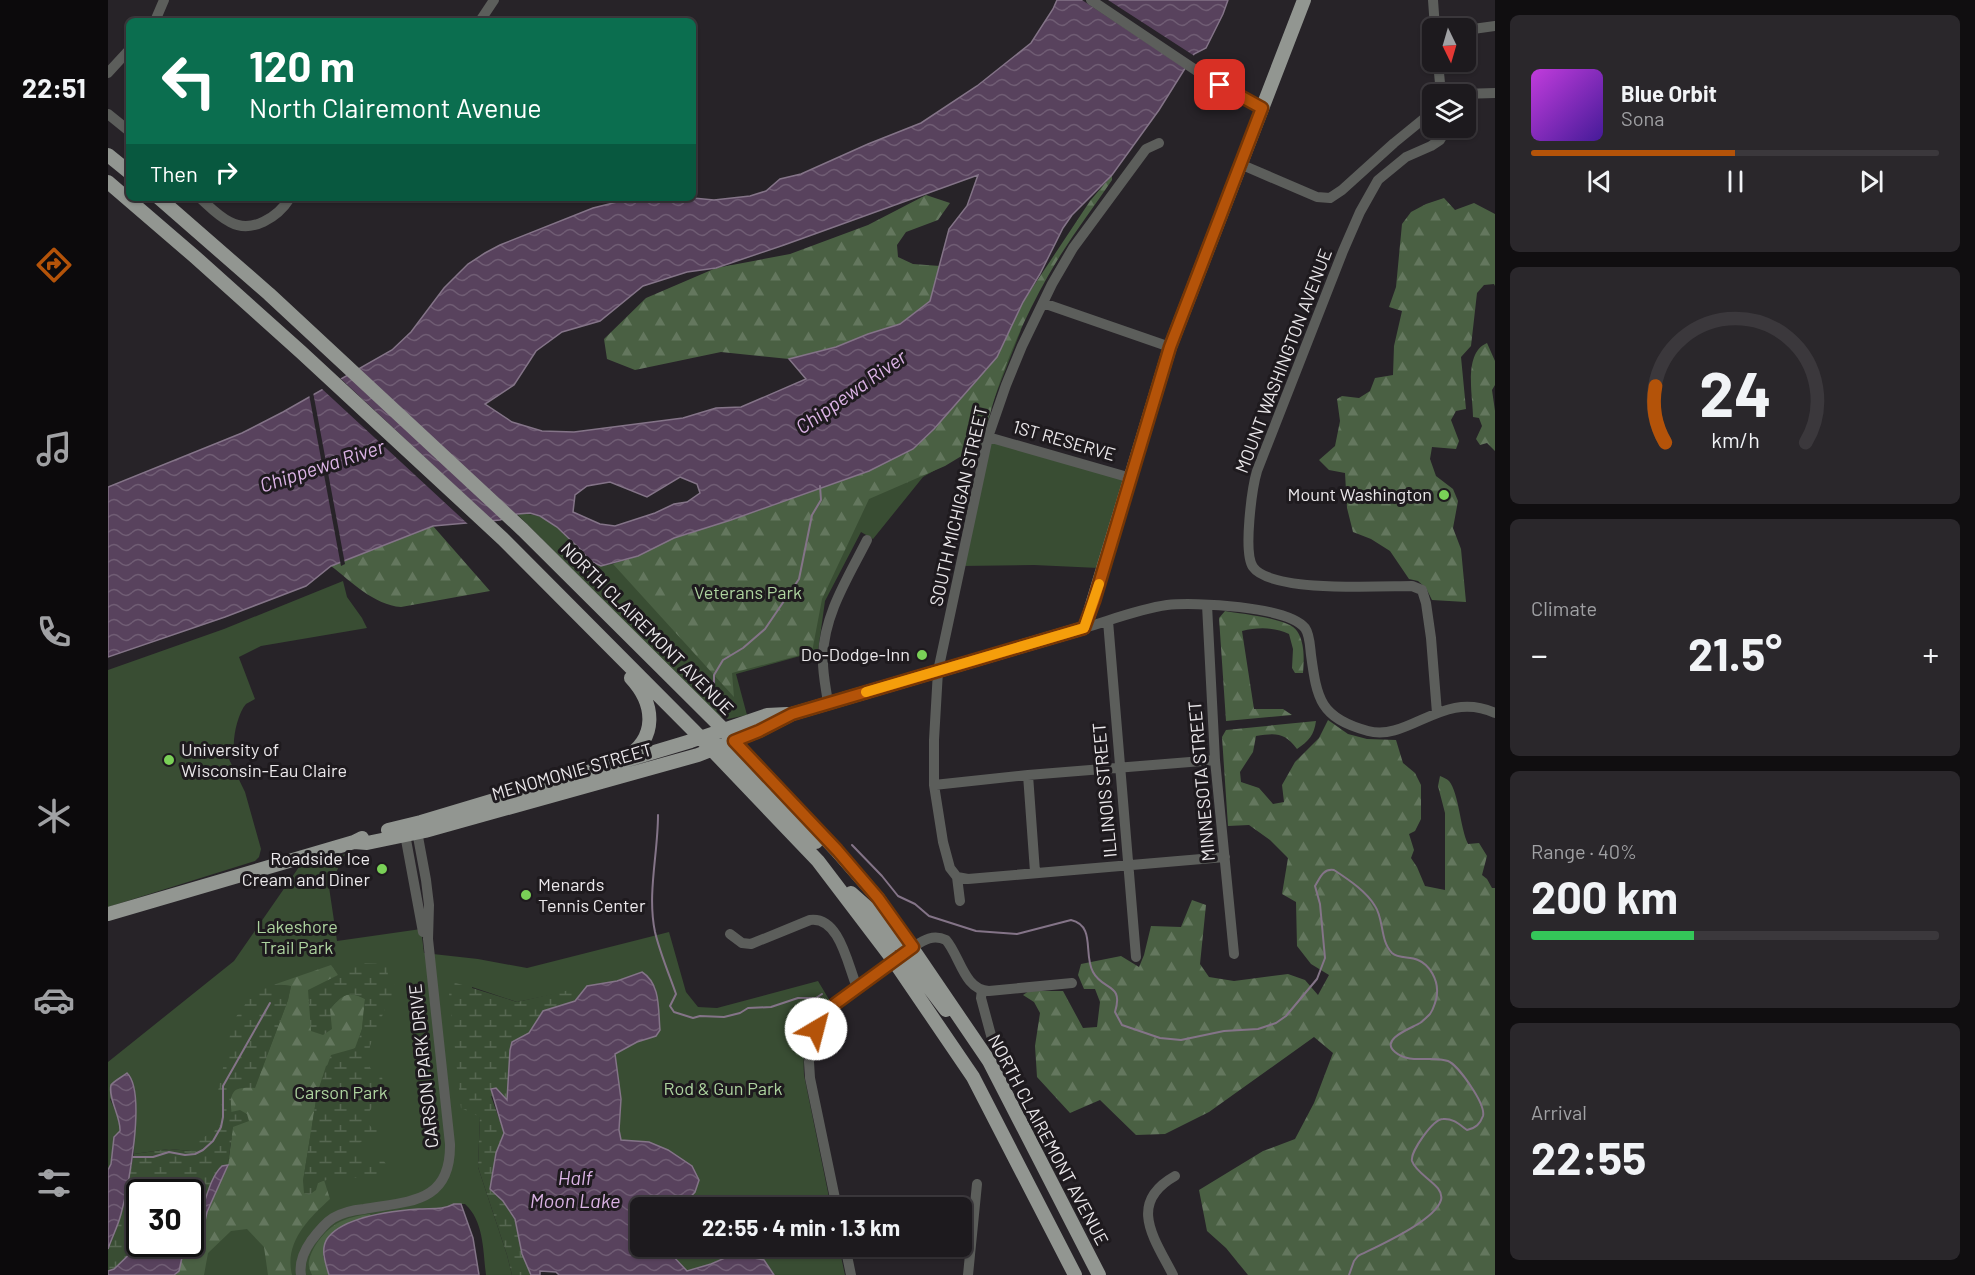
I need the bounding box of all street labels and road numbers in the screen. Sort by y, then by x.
street label: MOUNT WASHINGTON AVENUE [1230,245,1336,476]
street label: SOUTH MICHIGAN STREET [924,403,992,608]
street label: 1ST RESERVE [1010,415,1118,465]
street label: NORTH CLAIREMONT AVENUE [557,537,739,719]
street label: MINNESOTA STREET [1183,700,1219,862]
street label: ILLINOIS STREET [1087,722,1121,858]
street label: MENOMONIE STREET [489,738,655,804]
street label: CARSON PARK DRIVE [403,983,443,1149]
street label: NORTH CLAIREMONT AVENUE [984,1030,1114,1249]

